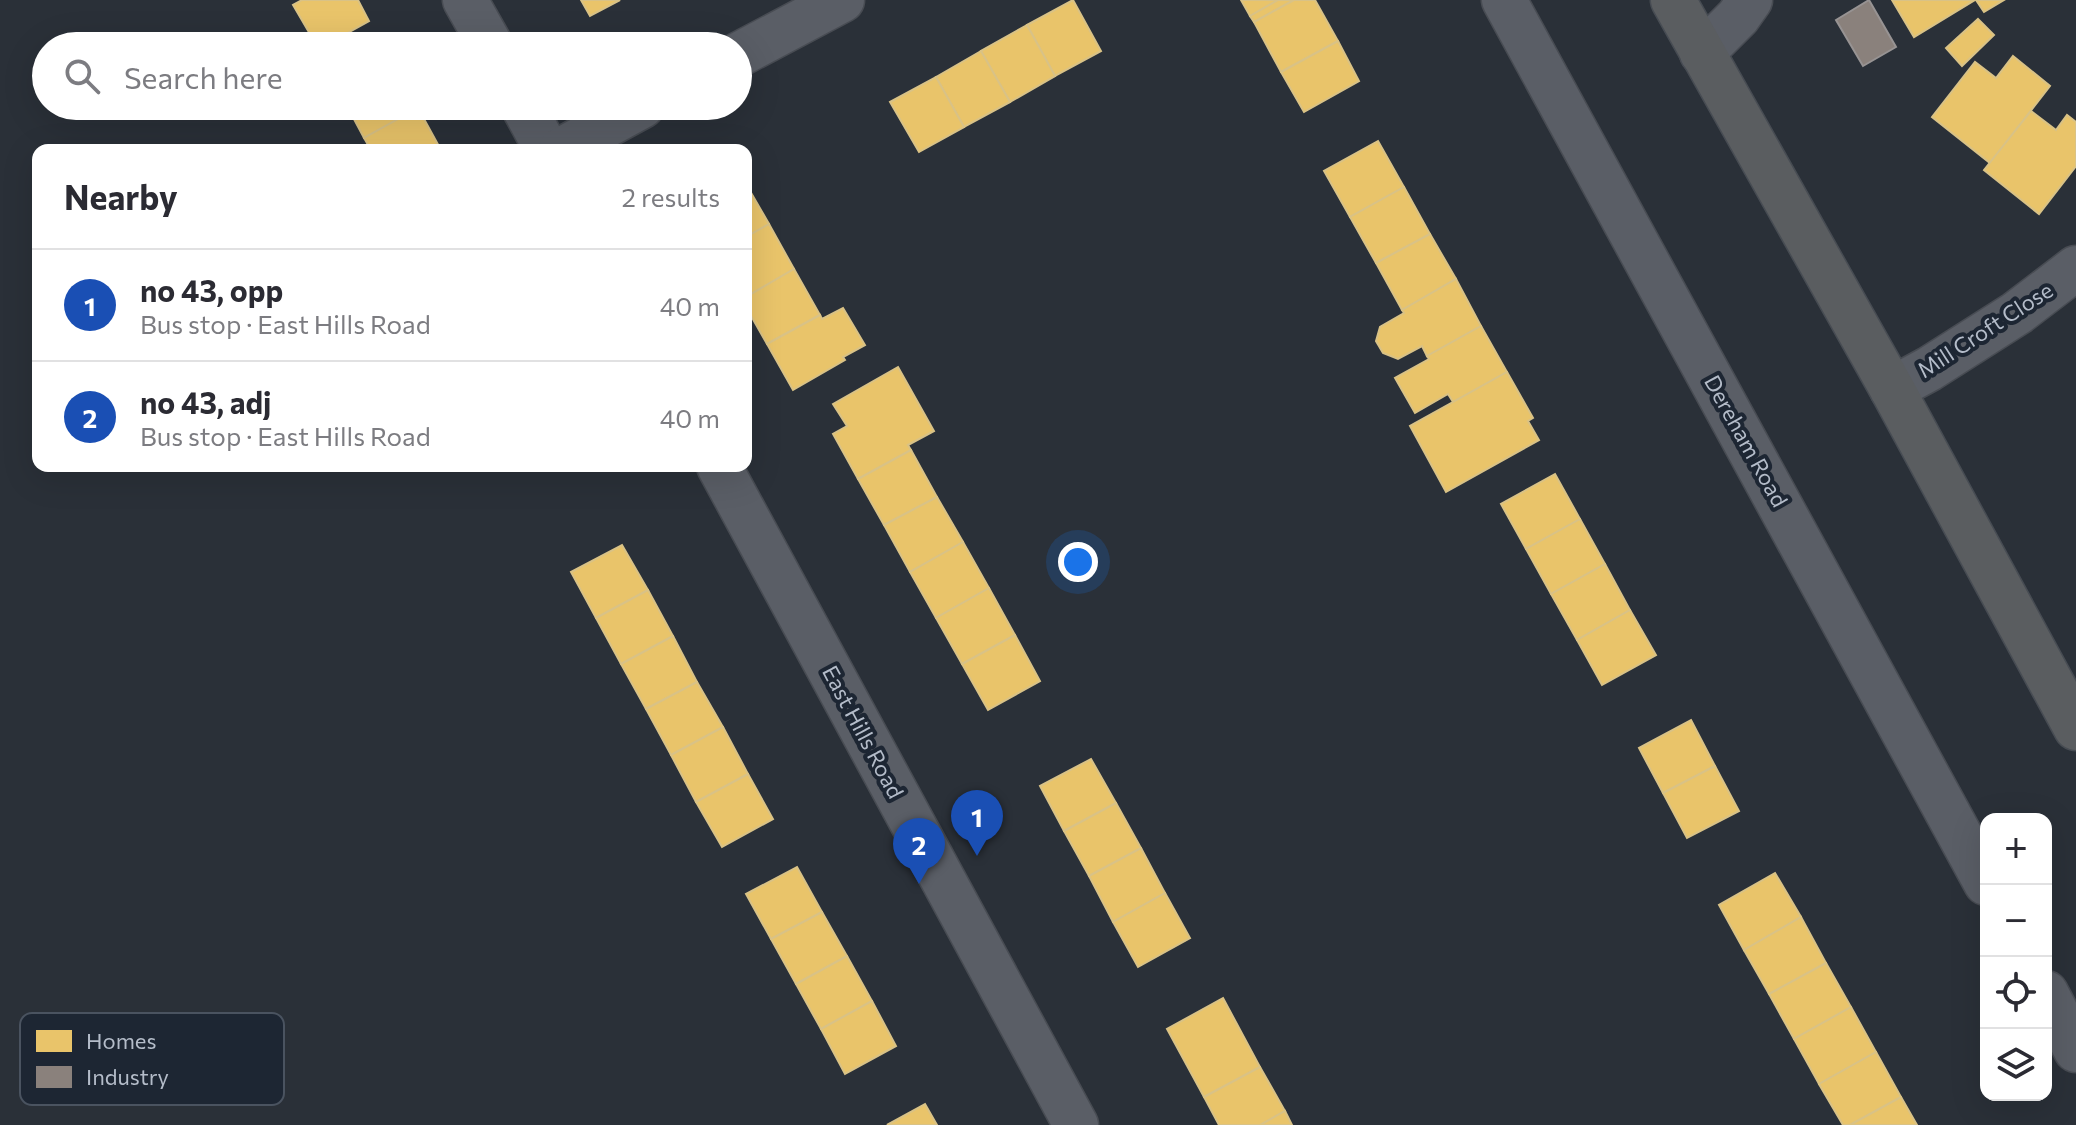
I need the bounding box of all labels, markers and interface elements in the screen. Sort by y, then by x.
search box [32,32,752,120]
icon: search [60,54,104,98]
text: Search here [124,58,283,95]
text: Nearby [64,175,178,217]
text: 2 results [622,181,720,212]
text: no 43, opp [140,271,283,308]
street label: Mill Croft Close [1912,276,2057,383]
text: 1 [84,290,96,321]
text: 40 m [660,290,720,321]
text: Bus stop · East Hills Road [140,308,431,339]
street label: Dereham Road [1699,370,1794,511]
text: no 43, adj [140,383,271,420]
text: 2 [83,402,97,433]
text: 40 m [660,402,720,433]
text: Bus stop · East Hills Road [140,420,431,451]
your location [1058,542,1098,582]
street label: East Hills Road [817,661,910,803]
pin: 1 [951,790,1003,856]
map controls [1980,813,2052,1101]
button: + [1980,813,2052,885]
pin: 2 [893,818,945,884]
button: − [1980,885,2052,957]
button: locate [1980,957,2052,1029]
legend [20,1013,284,1105]
text: Homes [86,1027,156,1054]
button: layers [1980,1029,2052,1101]
text: Industry [86,1063,169,1090]

